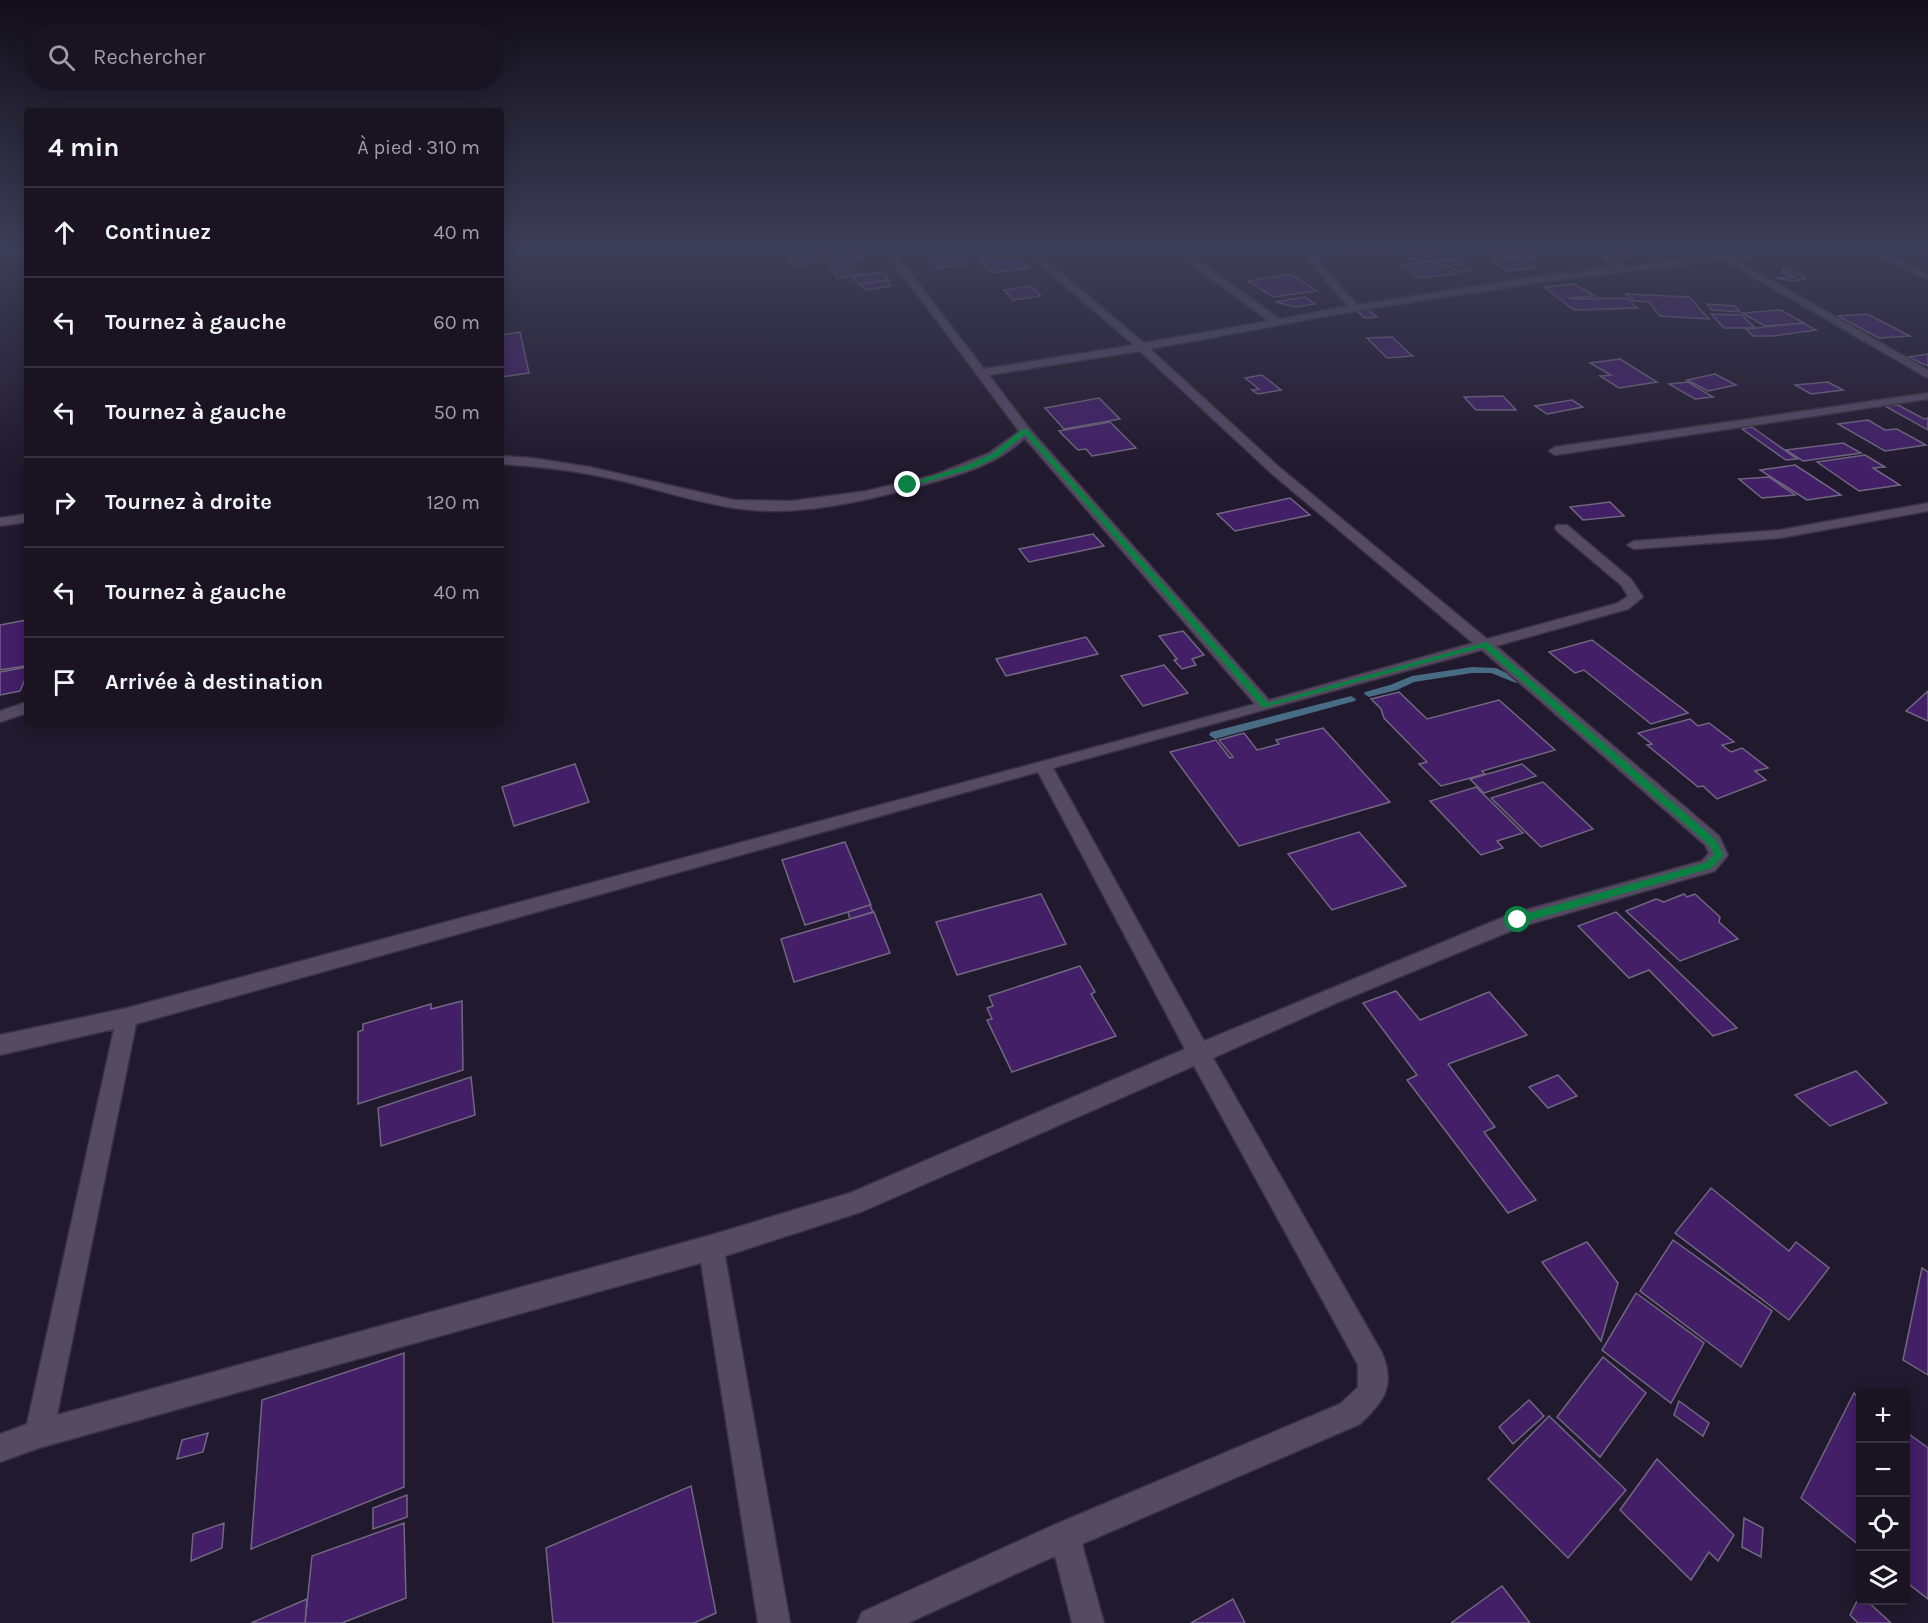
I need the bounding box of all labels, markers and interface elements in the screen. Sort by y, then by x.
search box [24,24,504,90]
icon: search [45,41,78,74]
text: Rechercher [93,44,206,70]
text: 4 min [48,132,119,163]
text: À pied · 310 m [357,136,480,159]
icon: ahead [48,216,81,249]
text: Continuez [105,219,211,245]
text: 40 m [434,221,480,244]
icon: left [48,306,81,339]
text: Tournez à gauche [105,309,286,335]
text: 60 m [433,311,480,334]
icon: left [48,396,81,429]
text: Tournez à gauche [105,399,286,425]
text: 50 m [433,401,480,424]
route end [894,471,920,497]
icon: right [48,486,81,519]
text: Tournez à droite [105,489,272,515]
text: 120 m [426,491,480,514]
icon: left [48,576,81,609]
text: Tournez à gauche [105,579,286,605]
text: 40 m [434,581,480,604]
icon: arrive [48,666,81,699]
text: Arrivée à destination [105,669,323,695]
route start [1504,906,1530,932]
map controls [1856,1389,1910,1605]
button: + [1856,1389,1910,1443]
button: − [1856,1443,1910,1497]
button: locate [1856,1497,1910,1551]
button: layers [1856,1551,1910,1605]

